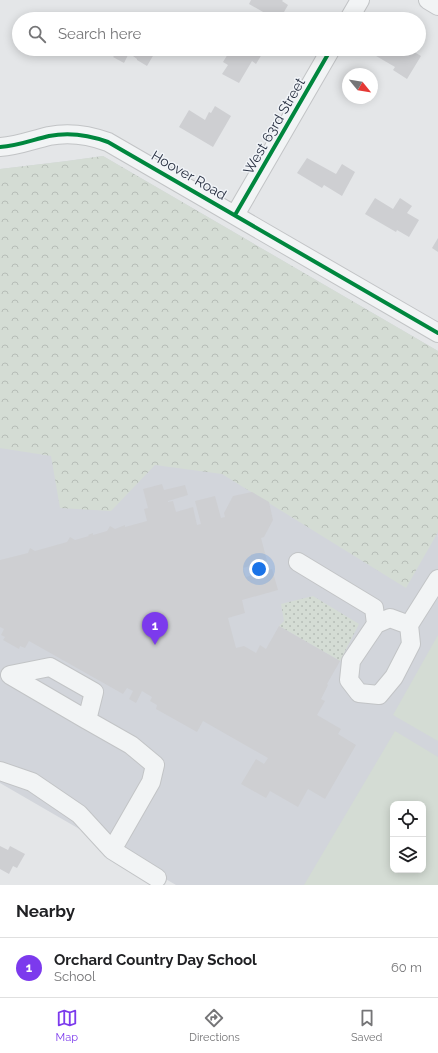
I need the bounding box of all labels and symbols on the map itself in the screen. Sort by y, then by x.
north arrow [342,68,378,104]
street label: West 63rd Street [240,75,308,177]
street label: Hoover Road [149,147,229,203]
your location [249,559,269,579]
pin: 1 [142,612,168,645]

